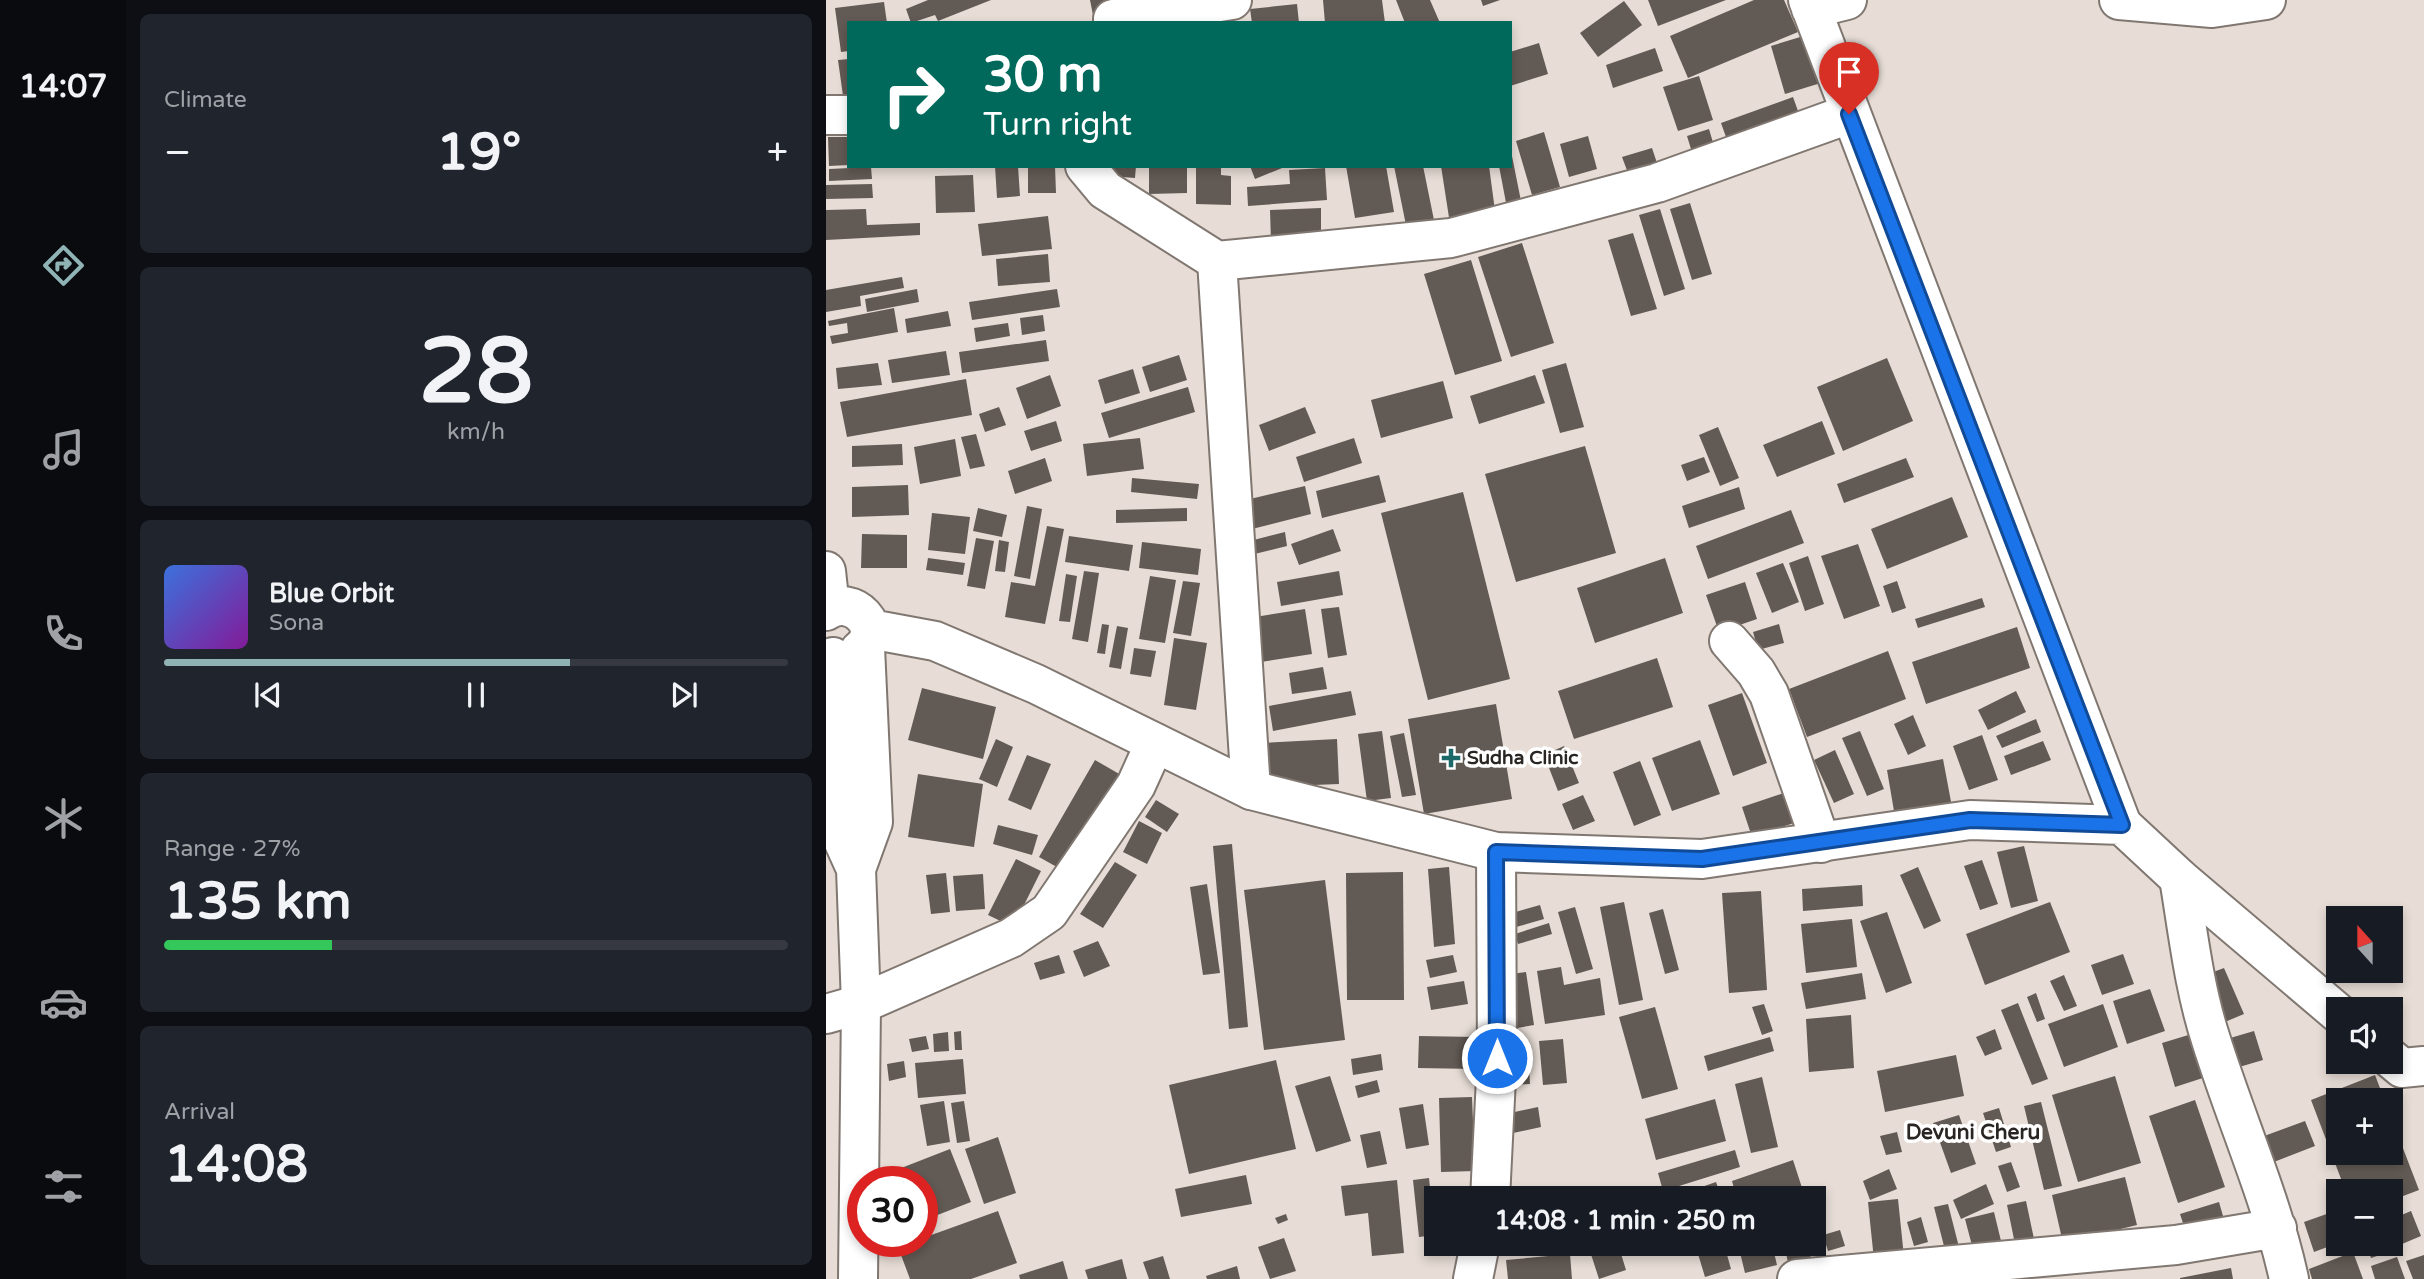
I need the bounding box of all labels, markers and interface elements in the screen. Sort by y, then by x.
pin [1819,42,1879,114]
text: 30 m [983,46,1102,105]
icon: right [868,49,959,140]
icon: arrive [1830,53,1868,91]
text: 14:07 [19,68,107,106]
text: Climate [164,86,247,114]
text: Turn right [983,106,1132,144]
text: 19° [436,121,521,184]
text: − [164,130,191,176]
text: + [767,130,788,176]
icon: directions [39,241,88,290]
text: 28 [419,317,533,427]
text: km/h [447,418,505,446]
icon: music [39,425,88,474]
text: Blue Orbit [269,578,394,609]
icon: phone [39,609,88,658]
text: Sona [269,609,324,637]
icon: previous [249,676,287,714]
icon: pause [457,676,495,714]
icon: next [665,676,703,714]
place label: Sudha Clinic [1467,747,1578,769]
marker: Sudha Clinic [1441,748,1461,768]
icon: climate [39,794,88,843]
text: Range · 27% [164,835,300,863]
text: 135 km [164,870,352,933]
north arrow [2326,906,2403,984]
map controls [2326,906,2403,1256]
icon: car [39,978,88,1027]
button: sound [2326,997,2403,1074]
position arrow [1460,1021,1534,1095]
button: + [2326,1088,2403,1165]
text: Arrival [164,1098,235,1126]
district label: Devuni Cheru [1906,1120,2040,1145]
text: 14:08 [164,1133,308,1196]
icon: filters [39,1162,88,1211]
speed limit sign: 30 [847,1166,938,1257]
button: − [2326,1179,2403,1256]
text: 14:08 · 1 min · 250 m [1494,1205,1756,1236]

